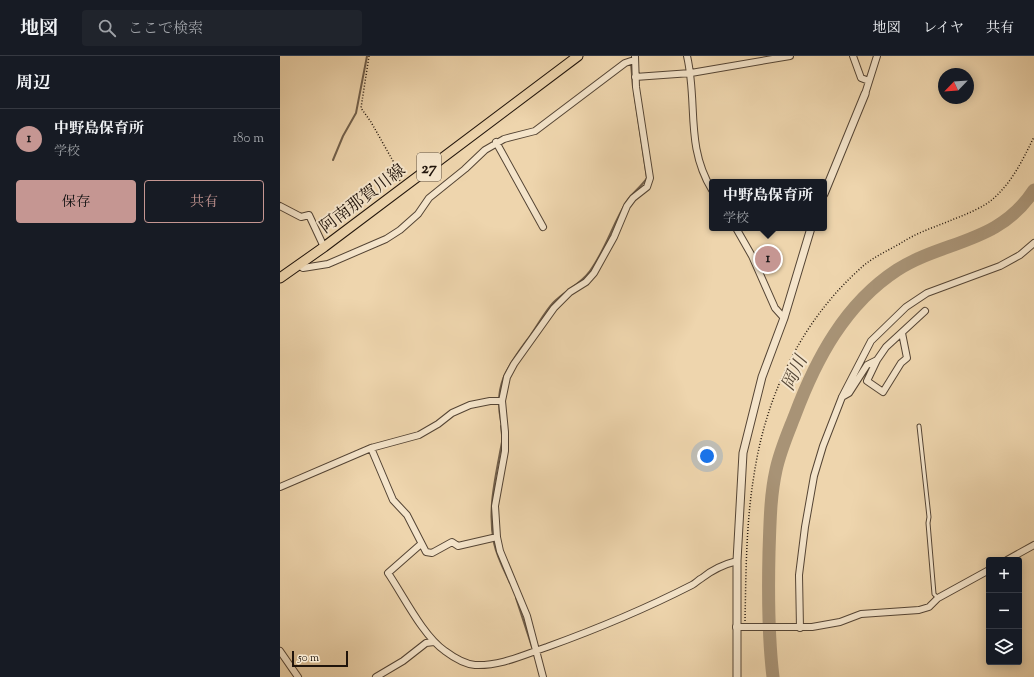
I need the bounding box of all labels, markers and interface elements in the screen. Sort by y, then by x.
search box [82,10,362,46]
text: 地図 [20,16,58,43]
icon: search [96,17,118,39]
text: ここで検索 [128,19,203,40]
text: 地図 [873,19,901,39]
text: レイヤ [923,19,964,39]
text: 共有 [986,19,1014,39]
north arrow [938,68,974,104]
text: 周辺 [16,72,50,96]
text: 中野島保育所 [54,119,144,140]
text: 1 [27,130,31,148]
text: 180 m [233,130,264,148]
text: 学校 [54,143,80,161]
road number: 27 [417,153,441,181]
street label: 阿南那賀川線 [315,159,411,240]
popup [709,179,827,231]
button: 保存 [16,180,136,223]
button: 共有 [144,180,264,223]
text: 中野島保育所 [723,186,813,207]
text: 学校 [723,210,749,228]
pin: 1 [755,244,781,274]
water label: 岡川 [776,350,816,396]
your location [697,446,717,466]
map controls [986,557,1022,665]
button: + [986,557,1022,593]
button: − [986,593,1022,629]
button: layers [986,629,1022,665]
scale bar [292,649,348,668]
text: 50 m [298,650,319,666]

